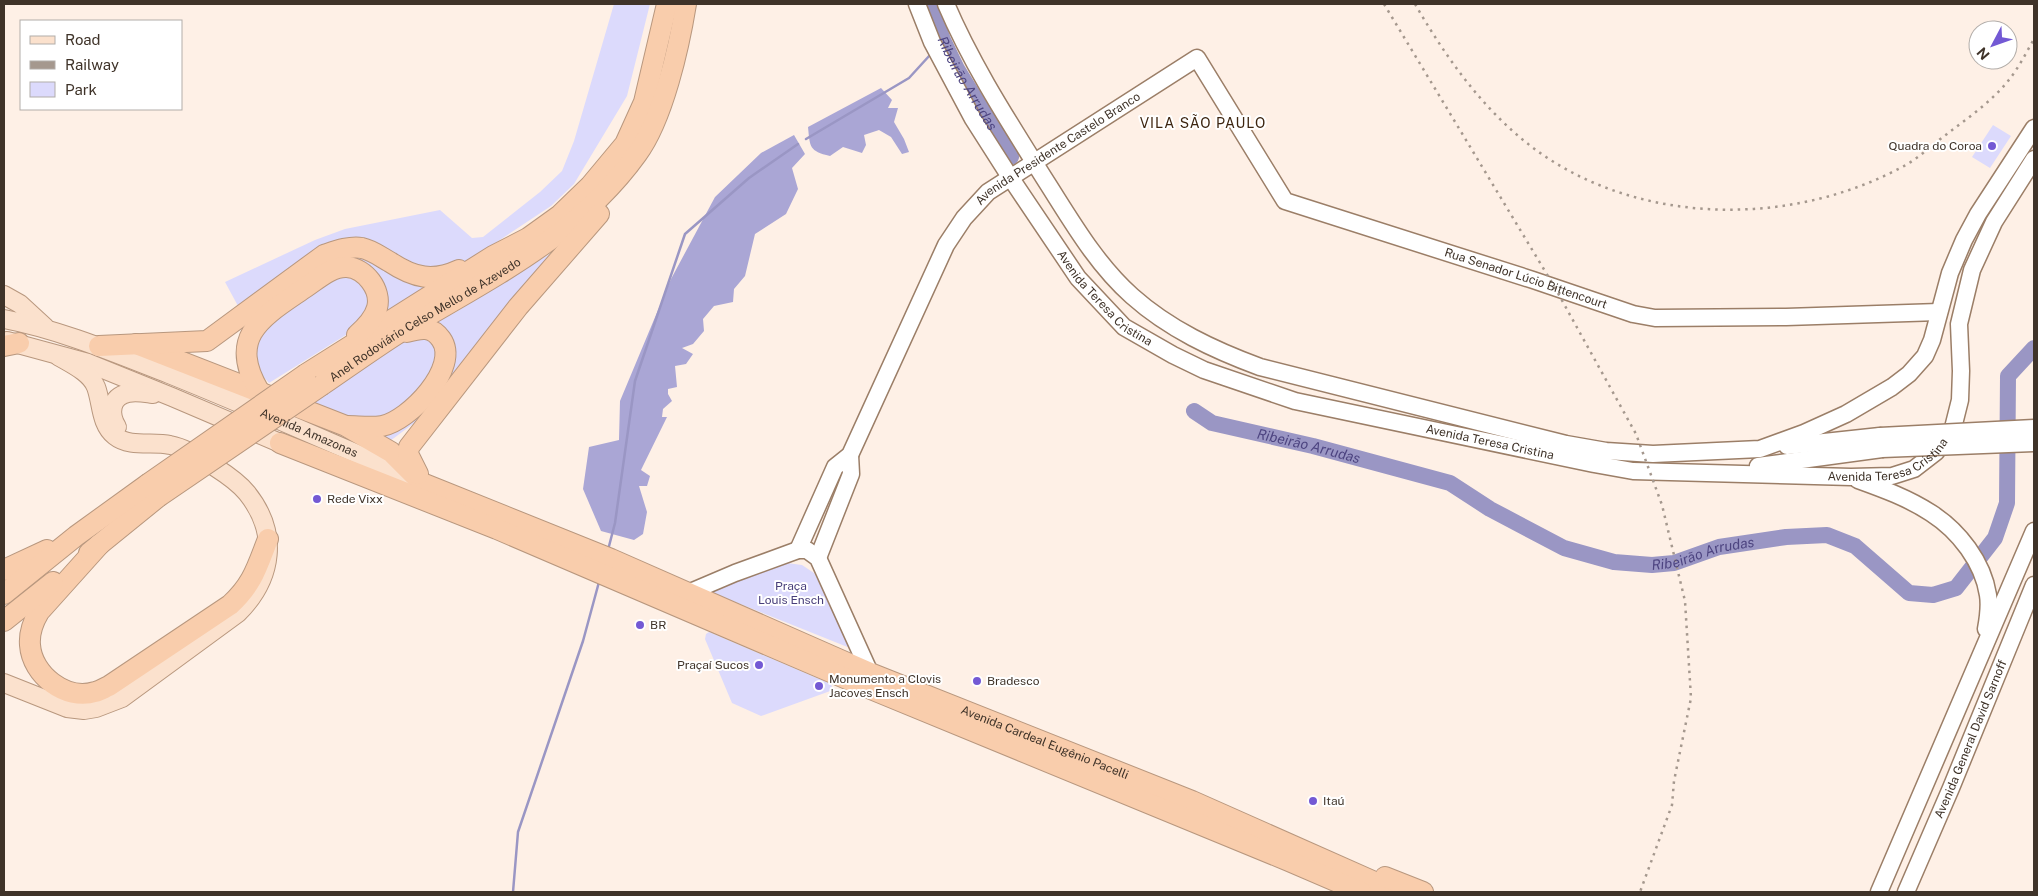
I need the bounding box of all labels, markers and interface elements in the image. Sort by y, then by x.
legend [20,20,182,110]
north arrow [1968,20,2018,70]
text: Road [65,31,101,48]
water label: Ribeirão Arrudas [934,34,1001,133]
text: N [1974,44,1993,63]
text: Railway [65,56,119,73]
text: Park [65,81,97,98]
street label: Avenida Presidente Castelo Branco [973,89,1143,208]
district label: VILA SÃO PAULO [1140,114,1266,131]
place label: Quadra do Coroa [1889,139,1982,153]
marker: Quadra do Coroa [1986,140,1998,152]
street label: Rua Senador Lúcio Bittencourt [1443,245,1609,312]
street label: Avenida Teresa Cristina [1054,248,1155,349]
street label: Anel Rodoviário Celso Mello de Azevedo [327,255,524,385]
street label: Avenida Amazonas [258,406,360,460]
street label: Avenida Teresa Cristina [1425,422,1555,462]
water label: Ribeirão Arrudas [1256,426,1362,466]
street label: Avenida Teresa Cristina [1827,436,1951,484]
place label: Rede Vixx [327,492,383,506]
marker: Rede Vixx [311,493,323,505]
water label: Ribeirão Arrudas [1651,534,1755,573]
park label: Praça Louis Ensch [758,579,824,607]
place label: BR [650,618,666,632]
marker: BR [634,619,646,631]
place label: Praçaí Sucos [677,658,749,672]
street label: Avenida General David Sarnoff [1932,658,2010,821]
marker: Praçaí Sucos [753,659,765,671]
place label: Monumento a Clovis Jacoves Ensch [829,672,941,700]
place label: Bradesco [987,674,1040,688]
marker: Bradesco [971,675,983,687]
marker: Monumento a Clovis Jacoves Ensch [813,680,825,692]
street label: Avenida Cardeal Eugênio Pacelli [959,703,1131,782]
place label: Itaú [1323,794,1345,808]
marker: Itaú [1307,795,1319,807]

